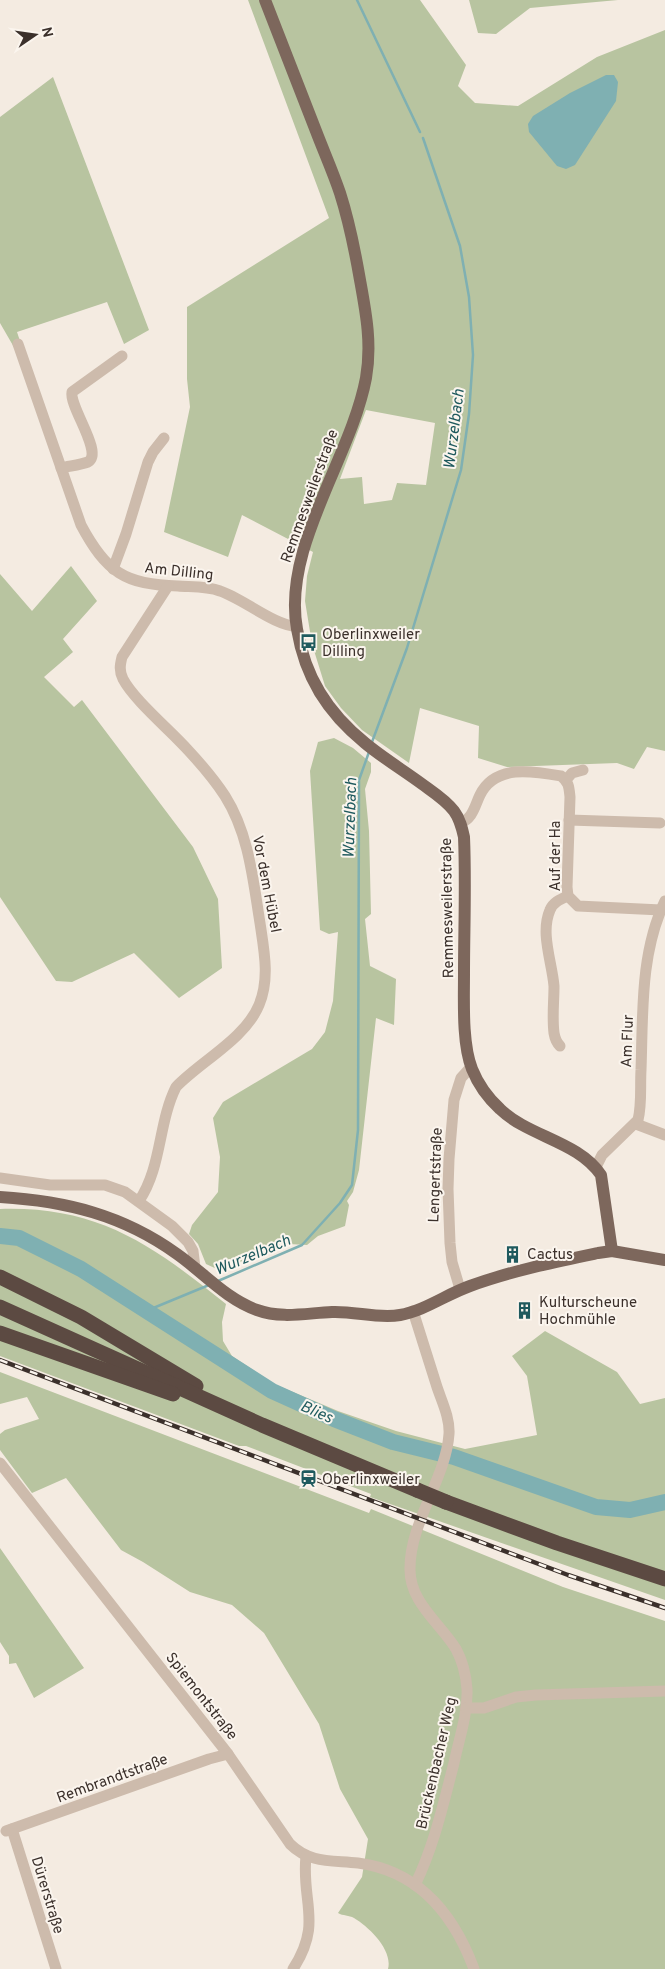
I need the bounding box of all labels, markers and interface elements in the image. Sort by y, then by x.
north arrow [10,10,60,60]
text: N [37,26,56,39]
water label: Wurzelbach [440,388,470,471]
street label: Remmesweilerstraße [277,427,343,566]
street label: Am Dilling [143,559,214,586]
place label: Oberlinxweiler Dilling [322,626,420,662]
bus stop icon: Oberlinxweiler Dilling [298,633,318,653]
water label: Wurzelbach [340,777,362,859]
street label: Auf der Ha [547,820,566,892]
street label: Vor dem Hübel [247,834,284,934]
street label: Remmesweilerstraße [438,838,459,978]
street label: Am Flur [618,1014,639,1068]
street label: Lengertstraße [425,1127,448,1223]
water label: Wurzelbach [212,1231,294,1281]
building icon: Cactus [503,1244,523,1264]
place label: Cactus [527,1246,573,1265]
place label: Kulturscheune Hochmühle [539,1294,637,1330]
building icon: Kulturscheune Hochmühle [515,1301,535,1321]
water label: Blies [297,1397,336,1429]
station icon: Oberlinxweiler [298,1469,318,1489]
place label: Oberlinxweiler [322,1471,420,1490]
street label: Spiemontstraße [161,1649,241,1745]
street label: Brückenbacher Weg [413,1695,462,1831]
street label: Rembrandtstraße [54,1750,171,1808]
street label: Dürerstraße [26,1855,67,1936]

